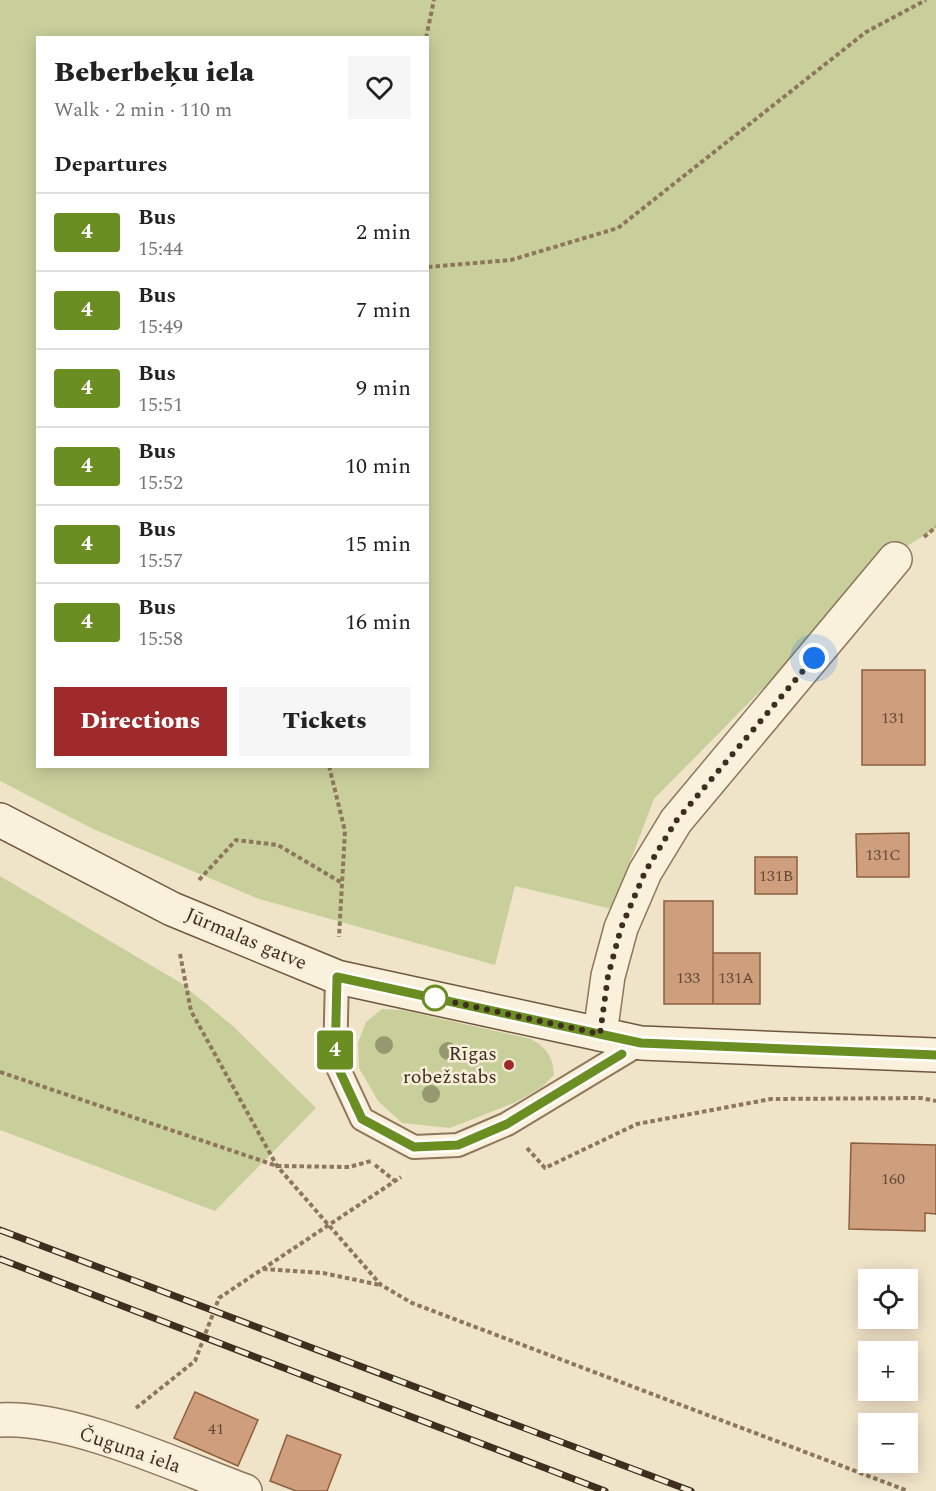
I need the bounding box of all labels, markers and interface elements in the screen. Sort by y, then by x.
text: Beberbeķu iela [54,51,254,94]
button: heart [348,56,411,119]
text: Walk · 2 min · 110 m [54,95,232,125]
text: Departures [54,148,168,181]
text: Bus [138,201,176,234]
text: 4 [81,216,93,248]
text: 2 min [356,216,411,249]
text: 15:44 [138,234,183,264]
text: Bus [138,279,176,312]
text: 4 [81,294,93,326]
text: 7 min [356,294,411,327]
text: 15:49 [138,312,183,342]
text: Bus [138,357,176,390]
text: 4 [81,372,93,404]
text: 9 min [356,372,411,405]
text: 15:51 [138,390,183,420]
text: Bus [138,435,176,468]
text: 4 [81,450,93,482]
text: 10 min [345,450,411,483]
text: 15:52 [138,468,183,498]
text: Bus [138,513,176,546]
text: 4 [81,528,93,560]
text: 15 min [345,528,411,561]
text: 15:57 [138,546,183,576]
text: Bus [138,591,176,624]
text: 4 [81,606,93,638]
text: 16 min [345,606,411,639]
text: 15:58 [138,624,183,654]
your location [799,643,829,673]
button: Directions [54,687,227,756]
button: Tickets [239,687,411,756]
house number: 131 [881,706,905,730]
house number: 131C [865,843,901,867]
house number: 131B [759,864,793,888]
street label: Jūrmalas gatve [180,900,312,978]
house number: 133 [676,966,700,990]
house number: 131A [718,966,754,990]
unlabelled marker [422,985,448,1011]
line badge: 4 [316,1030,354,1070]
text: 4 [329,1034,341,1066]
place label: Rīgas robežstabs [403,1039,497,1092]
marker: Rīgas robežstabs [502,1058,516,1072]
house number: 160 [881,1167,905,1191]
map controls [858,1269,918,1473]
button: locate [858,1269,918,1329]
button: + [858,1341,918,1401]
button: − [858,1413,918,1473]
house number: 41 [208,1417,224,1441]
street label: Čuguna iela [75,1419,185,1481]

